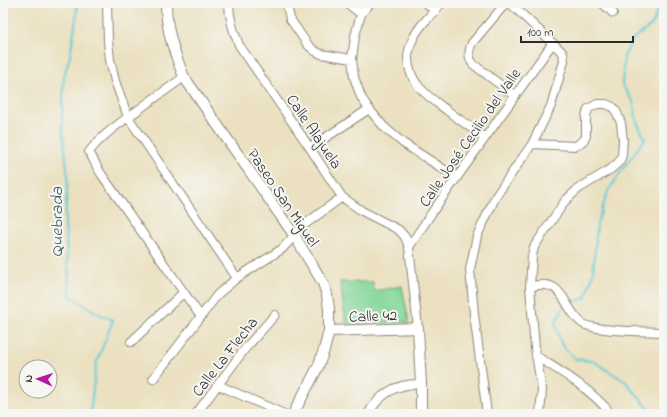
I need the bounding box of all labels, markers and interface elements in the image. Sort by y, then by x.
scale bar [521,18,633,44]
text: 100 m [527,24,554,42]
street label: Calle José Cecilio del Valle [414,63,528,213]
street label: Calle Alajuela [279,90,347,174]
street label: Paseo San Miguel [240,144,324,252]
water label: Quebrada [45,186,70,257]
street label: Calle 42 [348,304,398,330]
street label: Calle La Flecha [187,312,265,402]
north arrow [18,359,58,399]
text: N [21,374,37,383]

